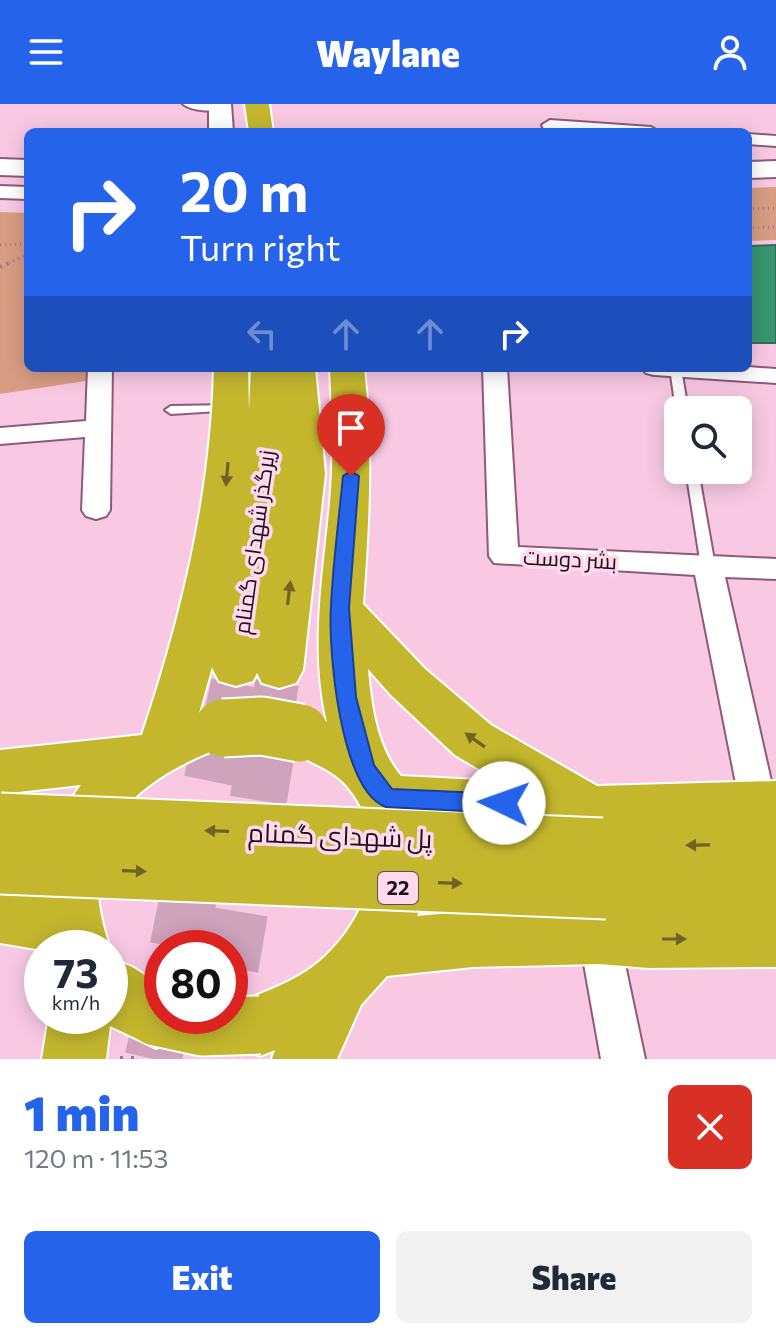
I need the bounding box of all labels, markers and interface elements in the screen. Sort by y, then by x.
icon: menu [24,30,68,74]
text: Waylane [316,30,460,74]
icon: person [708,30,752,74]
text: 20 m [180,155,308,224]
icon: right [48,160,152,264]
text: Turn right [180,224,341,268]
icon: left [240,312,284,356]
icon: ahead [324,312,368,356]
icon: ahead [408,312,452,356]
icon: right [492,312,536,356]
pin [317,394,385,476]
map controls [664,396,752,484]
button: search [664,396,752,484]
icon: arrive [329,406,373,450]
street label: زیرگذر شهدای گمنام [227,448,283,636]
one-way arrow [220,462,233,487]
street label: بشر دوست [522,543,618,574]
one-way arrow [283,580,296,605]
one-way arrow [465,732,486,748]
position arrow [462,761,546,845]
street label: پل شهدای گمنام [247,816,433,857]
one-way arrow [204,825,229,838]
one-way arrow [685,839,710,852]
one-way arrow [122,864,147,877]
road number: 22 [378,872,418,904]
one-way arrow [438,877,463,890]
speed limit sign: 80 [144,930,248,1034]
one-way arrow [662,933,687,946]
text: 73 [53,947,99,996]
text: km/h [52,990,100,1014]
text: 1 min [24,1082,139,1141]
button: close [668,1085,752,1169]
text: 120 m · 11:53 [24,1142,168,1173]
button: Exit [24,1231,380,1323]
button: Share [396,1231,752,1323]

